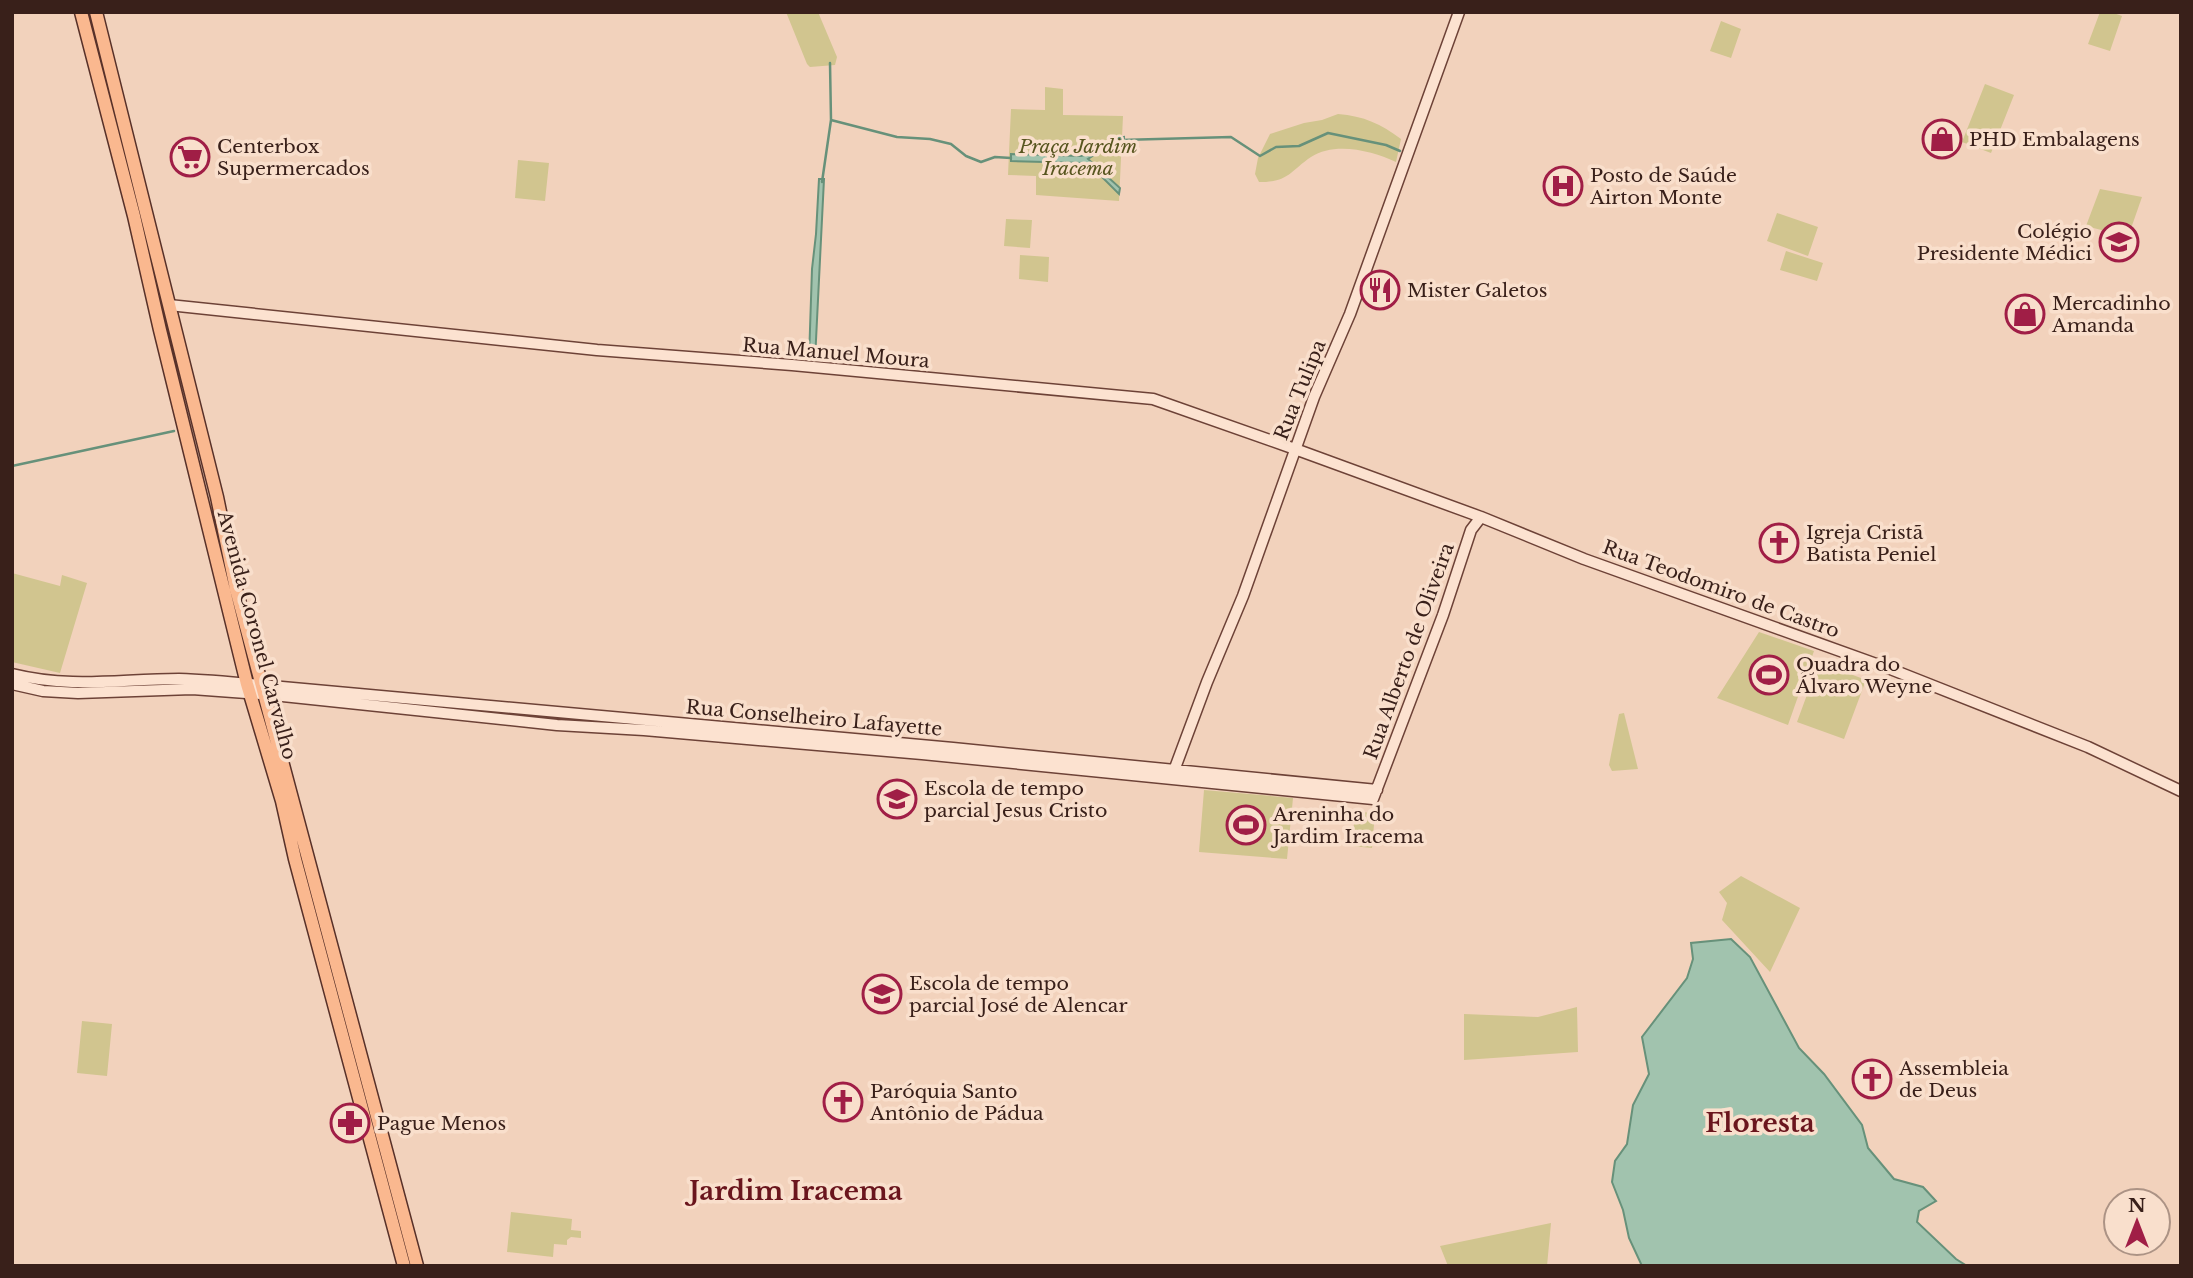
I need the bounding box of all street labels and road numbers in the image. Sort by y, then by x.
street label: Rua Manuel Moura [741,333,931,373]
street label: Rua Tulipa [1270,336,1331,443]
street label: Avenida Coronel Carvalho [212,507,301,762]
street label: Rua Teodomiro de Castro [1599,535,1843,643]
street label: Rua Alberto de Oliveira [1359,539,1459,762]
street label: Rua Conselheiro Lafayette [685,695,943,741]

